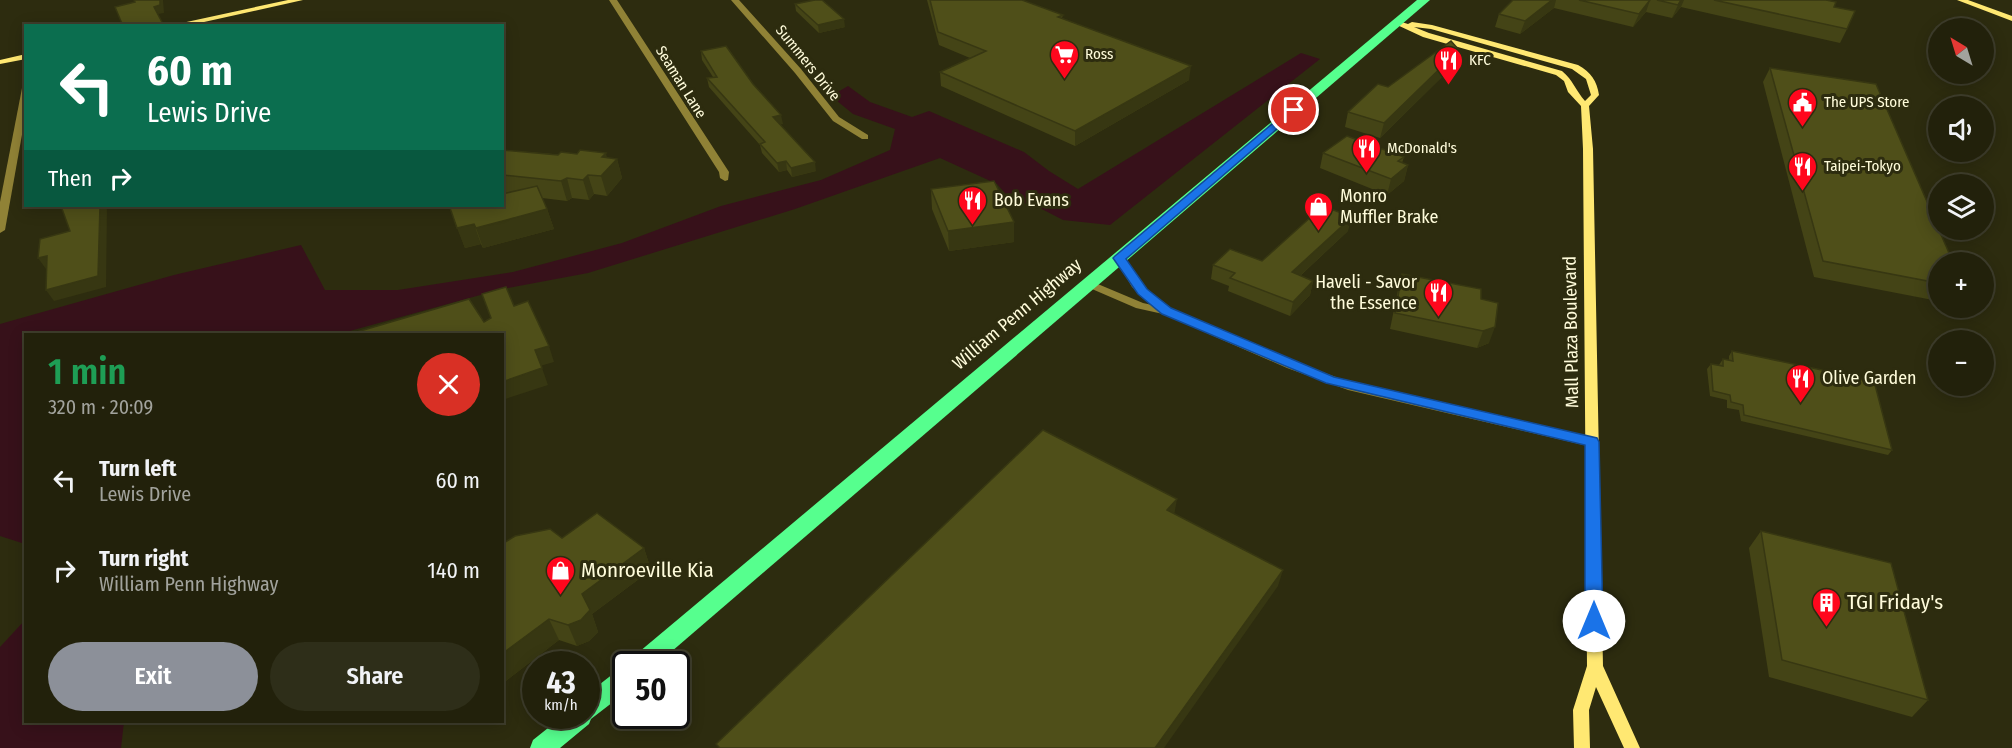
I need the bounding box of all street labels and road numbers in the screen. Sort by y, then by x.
street label: Summers Drive [772,21,844,105]
street label: Seaman Lane [652,43,710,121]
street label: William Penn Highway [948,254,1086,374]
street label: Mall Plaza Boulevard [1559,256,1583,408]

